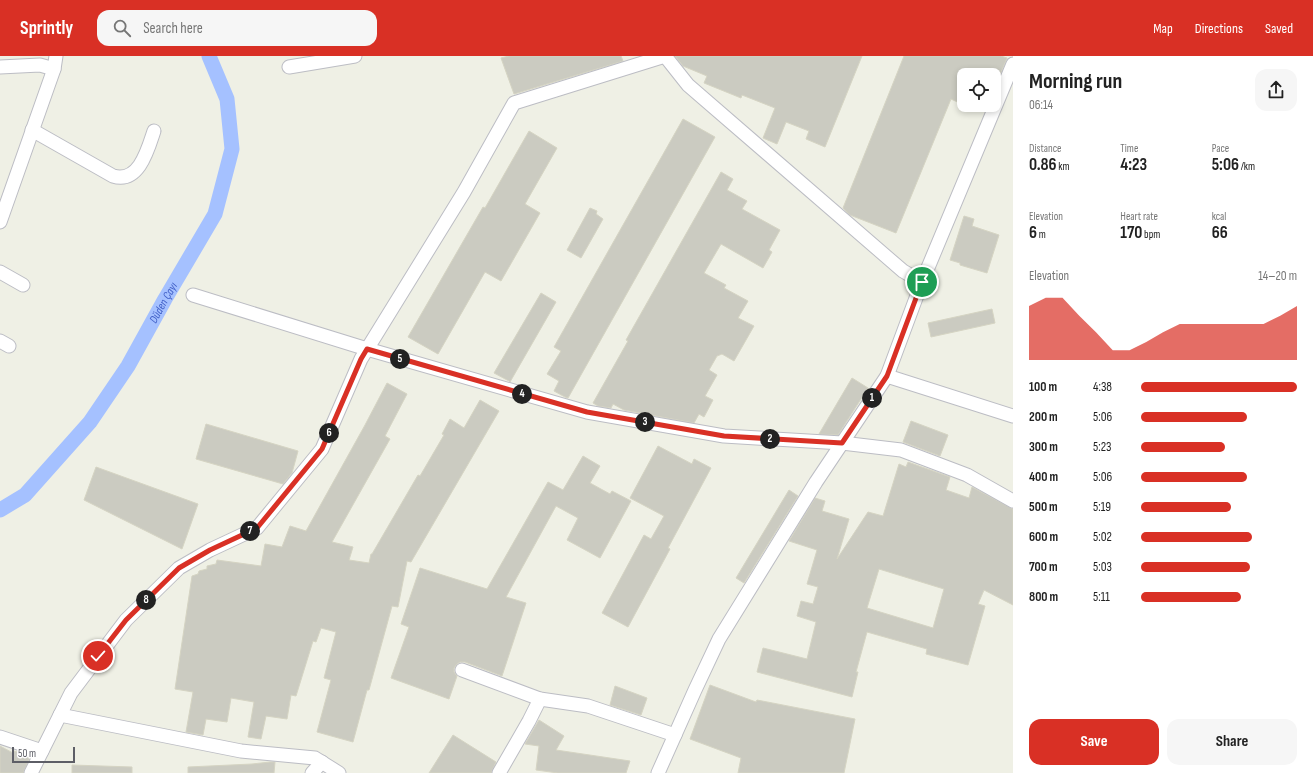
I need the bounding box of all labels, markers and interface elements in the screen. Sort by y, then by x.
search box [97,10,377,46]
text: Sprintly [20,17,73,40]
icon: search [111,17,133,39]
text: Search here [143,19,203,38]
text: Map [1153,20,1173,37]
text: Directions [1195,20,1243,37]
text: Saved [1265,20,1293,37]
map controls [957,68,1001,112]
button: locate [957,68,1001,112]
text: Morning run [1029,68,1122,95]
button: share [1255,69,1297,111]
text: 06:14 [1029,97,1053,113]
text: Distance [1029,142,1061,155]
text: Time [1120,142,1138,155]
text: Pace [1212,142,1229,155]
text: 0.86 [1029,155,1057,175]
text: 4:23 [1120,155,1147,175]
text: 5:06 [1212,155,1239,175]
text: km [1057,160,1070,173]
text: /km [1239,160,1255,173]
text: Elevation [1029,210,1063,223]
text: Heart rate [1120,210,1158,223]
text: kcal [1212,210,1226,223]
text: 6 [1029,223,1037,243]
text: 170 [1120,223,1142,243]
text: 66 [1212,223,1228,243]
text: m [1037,228,1046,241]
text: bpm [1142,228,1160,241]
pin [905,265,939,299]
text: Elevation [1029,268,1069,284]
text: 14–20 m [1258,268,1297,284]
icon: arrive [911,271,933,293]
water label: Düden Çayı [146,279,181,326]
pin: 5 [390,349,410,369]
text: 5 [398,352,402,365]
text: 100 m [1029,379,1057,395]
text: 4:38 [1093,379,1112,395]
pin: 4 [512,384,532,404]
text: 4 [519,387,525,400]
pin: 1 [862,388,882,408]
text: 1 [870,391,874,404]
text: 200 m [1029,409,1058,425]
text: 5:06 [1093,409,1112,425]
pin: 3 [635,412,655,432]
text: 3 [643,415,647,428]
pin: 6 [319,423,339,443]
text: 6 [326,426,332,439]
pin: 2 [760,429,780,449]
text: 2 [768,432,772,445]
text: 300 m [1029,439,1058,455]
text: 5:23 [1093,439,1112,455]
text: 400 m [1029,469,1058,485]
text: 5:06 [1093,469,1112,485]
text: 500 m [1029,499,1058,515]
text: 5:19 [1093,499,1111,515]
pin: 7 [240,521,260,541]
text: 7 [248,524,252,537]
text: 600 m [1029,529,1058,545]
text: 5:02 [1093,529,1112,545]
text: 700 m [1029,559,1058,575]
text: 5:03 [1093,559,1112,575]
text: 800 m [1029,589,1058,605]
text: 5:11 [1093,589,1110,605]
pin: 8 [136,590,156,610]
text: 8 [143,593,149,606]
pin [81,639,115,673]
icon: check [87,645,109,667]
button: Save [1029,719,1159,765]
button: Share [1167,719,1297,765]
scale bar [12,745,75,764]
text: 50 m [18,747,36,760]

